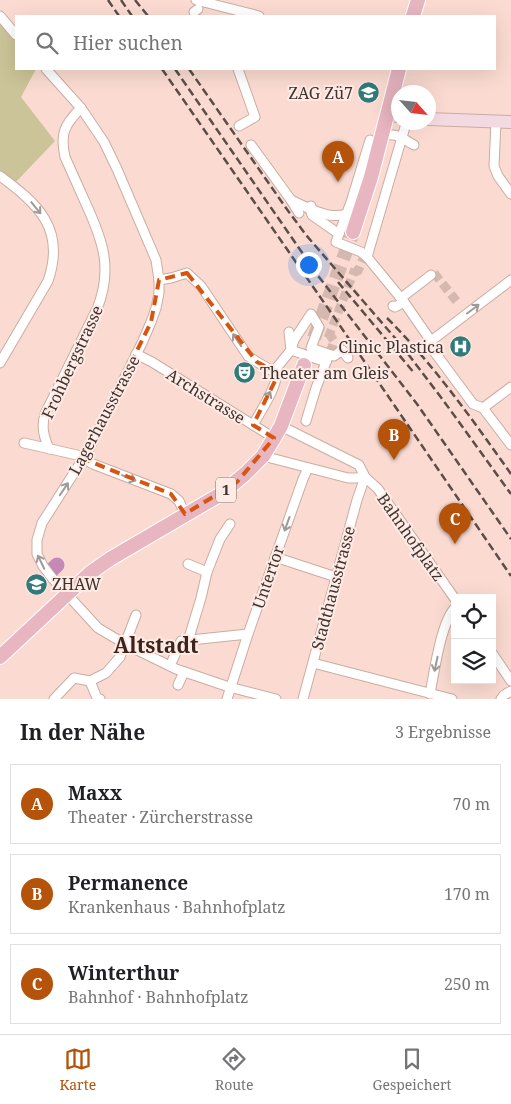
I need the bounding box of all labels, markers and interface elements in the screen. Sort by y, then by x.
search box [15,15,496,70]
icon: search [33,29,61,57]
text: Hier suchen [73,30,183,56]
school or university icon: ZAG Zü7 [357,81,381,105]
place label: ZAG Zü7 [288,82,353,104]
north arrow [391,85,436,130]
pin: A [322,141,354,182]
one-way arrow [31,201,42,214]
your location [296,252,322,278]
street label: Frohbergstrasse [36,302,108,422]
one-way arrow [466,304,480,314]
one-way arrow [232,333,242,347]
hospital icon: Clinic Plastica [448,335,472,359]
place label: Clinic Plastica [338,336,444,358]
street label: Lagerhausstrasse [63,351,145,479]
theatre icon: Theater am Gleis [232,361,256,385]
place label: Theater am Gleis [260,362,389,384]
street label: Archstrasse [162,363,250,429]
one-way arrow [263,391,273,406]
pin: B [378,419,410,460]
one-way arrow [120,474,136,483]
road number: 1 [216,478,236,502]
one-way arrow [59,482,69,496]
street label: Bahnhofplatz [372,489,450,585]
pin: C [439,503,471,544]
one-way arrow [282,516,291,532]
street label: Stadthausstrasse [306,524,360,652]
street label: Untertor [247,542,289,612]
one-way arrow [36,555,46,570]
school or university icon: ZHAW [24,572,48,596]
place label: ZHAW [52,573,101,595]
map controls [451,594,496,684]
button: locate [451,594,496,639]
district label: Altstadt [113,631,199,659]
button: layers [451,639,496,684]
one-way arrow [431,656,440,672]
text: In der Nähe [20,718,145,746]
text: 3 Ergebnisse [395,721,491,743]
text: Maxx [68,780,122,806]
text: A [31,793,43,815]
text: 70 m [453,793,490,815]
text: Theater · Zürcherstrasse [68,806,253,828]
text: Permanence [68,870,188,896]
text: B [32,883,42,905]
text: 170 m [444,883,490,905]
text: Krankenhaus · Bahnhofplatz [68,896,285,918]
text: Winterthur [68,960,179,986]
text: C [32,973,42,995]
text: 250 m [444,973,490,995]
text: Bahnhof · Bahnhofplatz [68,986,248,1008]
tab: Karte [59,1045,96,1094]
tab: Route [215,1045,254,1094]
tab: Gespeichert [372,1045,452,1094]

